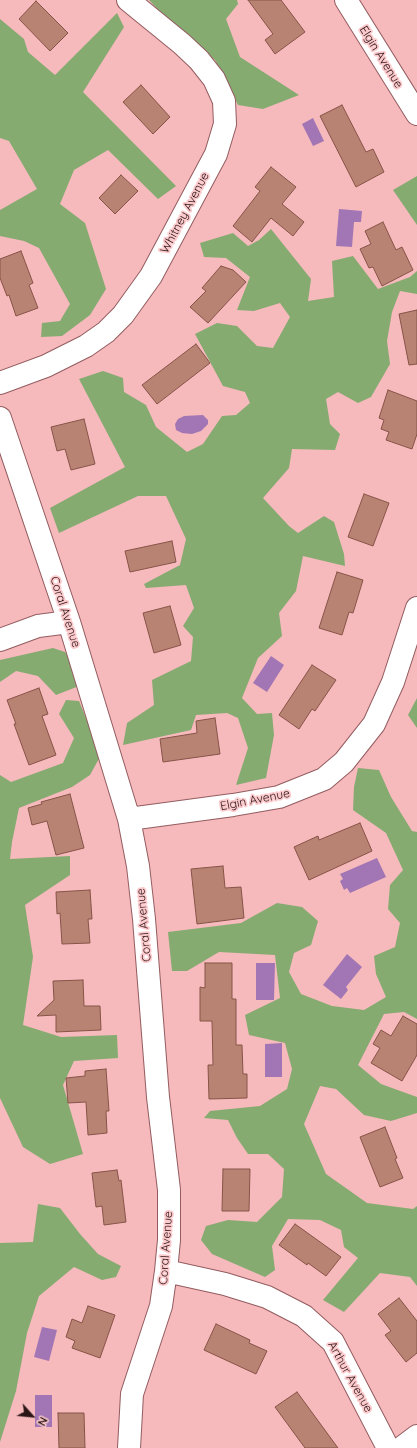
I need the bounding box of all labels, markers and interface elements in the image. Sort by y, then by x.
street label: Elgin Avenue [356,23,406,91]
street label: Whitney Avenue [158,170,212,256]
street label: Coral Avenue [47,575,83,649]
street label: Elgin Avenue [219,786,291,814]
street label: Coral Avenue [134,888,154,962]
street label: Coral Avenue [156,1211,176,1285]
street label: Arthur Avenue [325,1339,375,1415]
north arrow [12,1396,52,1436]
text: N [35,1415,51,1428]

